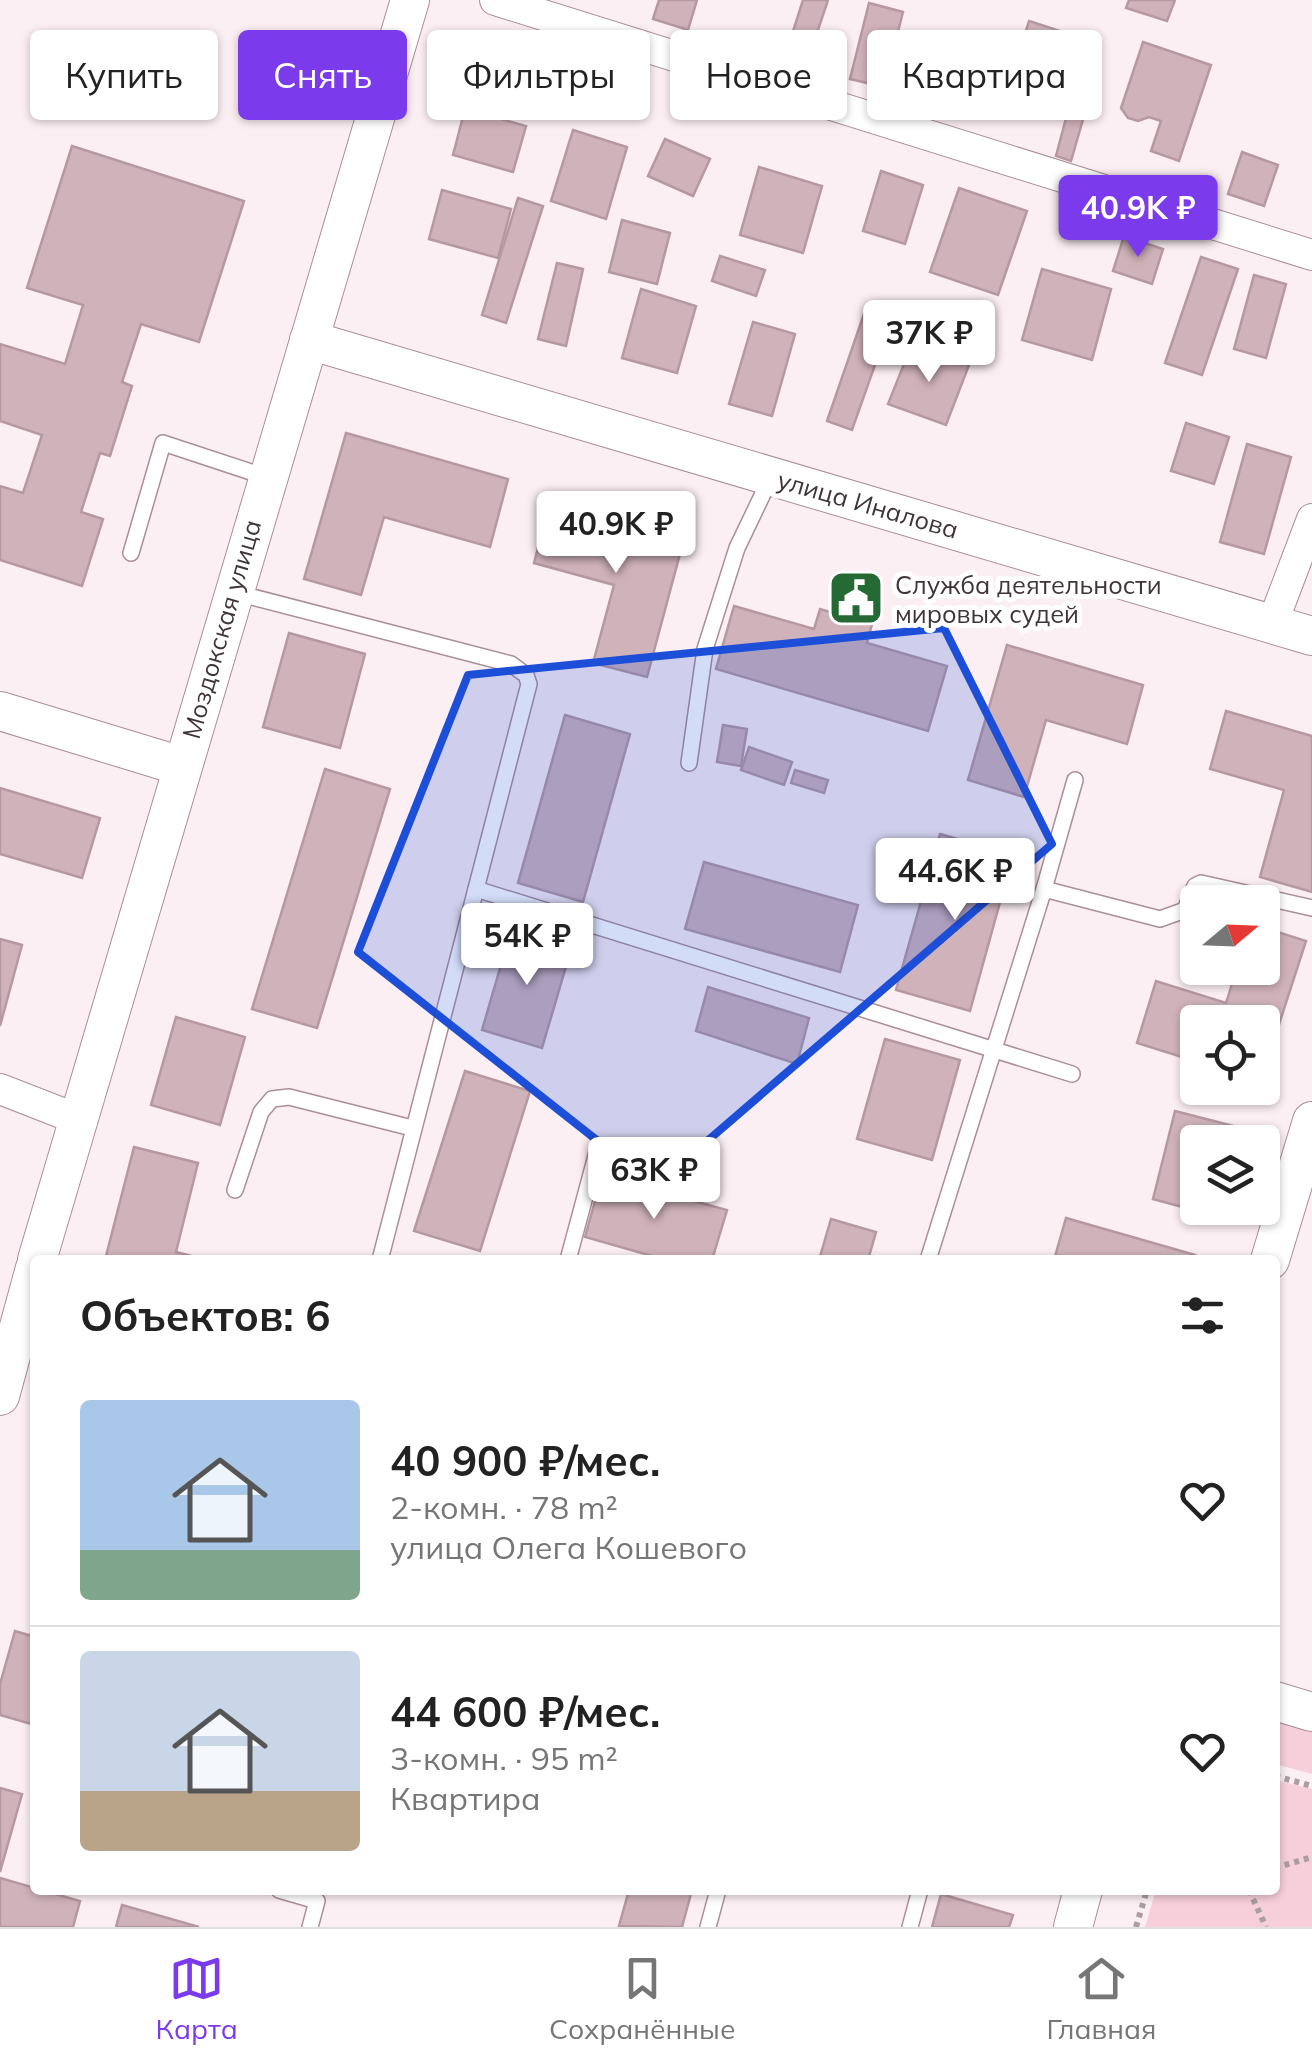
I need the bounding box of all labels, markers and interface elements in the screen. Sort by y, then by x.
chip: Купить [30,30,218,120]
chip: Снять [238,30,407,120]
chip: Фильтры [427,30,650,120]
chip: Новое [670,30,847,120]
chip: Квартира [867,30,1102,120]
pin: 40.9K ₽ [1046,175,1230,260]
text: 40.9K ₽ [1081,187,1195,227]
pin: 37K ₽ [859,300,999,385]
text: 37K ₽ [885,312,973,352]
street label: улица Иналова [774,463,962,545]
pin: 40.9K ₽ [524,491,708,576]
text: 40.9K ₽ [559,503,673,543]
street label: Моздокская улица [175,516,267,742]
public building icon: Служба деятельности мировых судей [826,568,886,628]
place label: Служба деятельности мировых судей [895,569,1162,629]
pin: 44.6K ₽ [863,838,1047,923]
text: 44.6K ₽ [898,850,1012,890]
north arrow [1180,885,1280,985]
map controls [1180,885,1280,1225]
pin: 54K ₽ [457,903,597,988]
text: 54K ₽ [483,915,571,955]
button: locate [1180,1005,1280,1105]
button: layers [1180,1125,1280,1225]
pin: 63K ₽ [584,1137,724,1222]
text: 63K ₽ [610,1149,698,1189]
icon: filters [1175,1288,1230,1343]
text: Объектов: 6 [80,1289,330,1342]
text: 40 900 ₽/мес. [390,1434,660,1487]
icon: home [160,1440,280,1560]
icon: heart [1175,1473,1230,1528]
text: 2-комн. · 78 m² [390,1487,618,1527]
text: улица Олега Кошевого [390,1527,747,1567]
text: 44 600 ₽/мес. [390,1685,660,1738]
icon: home [160,1691,280,1811]
icon: heart [1175,1724,1230,1779]
text: 3-комн. · 95 m² [390,1738,618,1778]
text: Квартира [390,1778,541,1818]
tab: Карта [156,1951,238,2046]
tab: Сохранённые [549,1951,735,2046]
tab: Главная [1047,1951,1156,2046]

